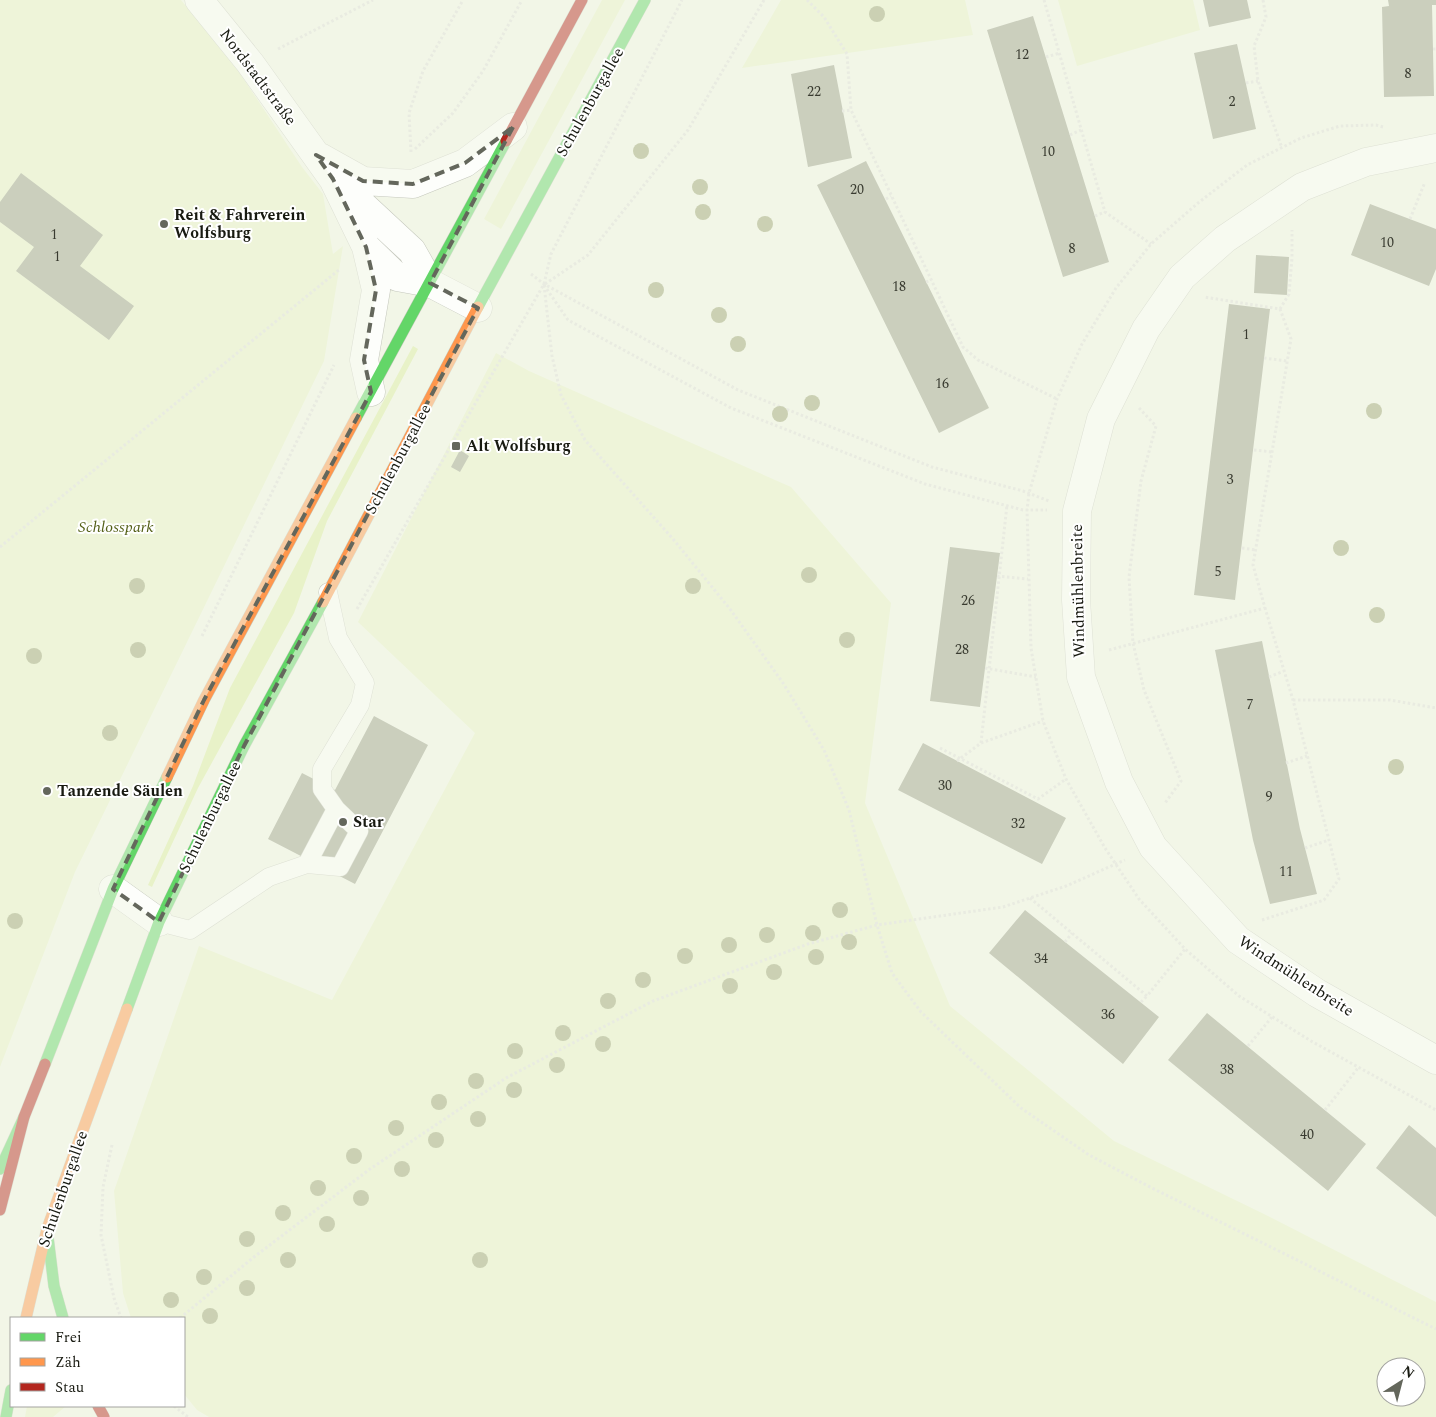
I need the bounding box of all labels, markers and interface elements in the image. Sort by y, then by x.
street label: Nordstadtstraße [214,24,302,130]
street label: Schulenburgallee [550,43,630,161]
house number: 12 [1015,44,1029,65]
house number: 8 [1405,63,1412,84]
house number: 22 [807,81,821,102]
house number: 2 [1229,91,1236,112]
house number: 10 [1041,141,1055,162]
house number: 20 [850,179,864,200]
place label: Reit & Fahrverein Wolfsburg [174,203,306,245]
marker: Reit & Fahrverein Wolfsburg [158,218,170,230]
house number: 1 [51,224,58,245]
house number: 10 [1380,232,1394,253]
house number: 8 [1069,238,1076,259]
house number: 1 [54,246,61,267]
house number: 18 [892,276,906,297]
house number: 1 [1243,324,1250,345]
house number: 16 [935,373,949,394]
street label: Schulenburgallee [359,400,437,518]
place label: Alt Wolfsburg [466,434,571,458]
marker: Alt Wolfsburg [450,440,462,452]
house number: 3 [1227,469,1234,490]
park label: Schlosspark [78,515,154,539]
street label: Windmühlenbreite [1065,524,1091,658]
house number: 5 [1215,561,1222,582]
house number: 26 [961,590,975,611]
house number: 28 [955,639,969,660]
house number: 7 [1247,694,1254,715]
street label: Schulenburgallee [173,757,247,877]
house number: 30 [938,775,952,796]
place label: Tanzende Säulen [57,779,183,803]
marker: Tanzende Säulen [41,785,53,797]
house number: 9 [1266,786,1273,807]
place label: Star [353,810,384,834]
house number: 32 [1011,813,1025,834]
marker: Star [337,816,349,828]
house number: 11 [1279,861,1293,882]
street label: Windmühlenbreite [1233,929,1359,1023]
house number: 34 [1034,948,1048,969]
house number: 36 [1101,1004,1115,1025]
house number: 38 [1220,1059,1234,1080]
house number: 40 [1300,1124,1314,1145]
street label: Schulenburgallee [32,1127,94,1251]
legend [10,1317,185,1407]
text: Frei [55,1326,82,1349]
text: Zäh [55,1351,81,1374]
north arrow [1376,1357,1426,1407]
text: N [1398,1360,1419,1384]
text: Stau [55,1376,84,1399]

